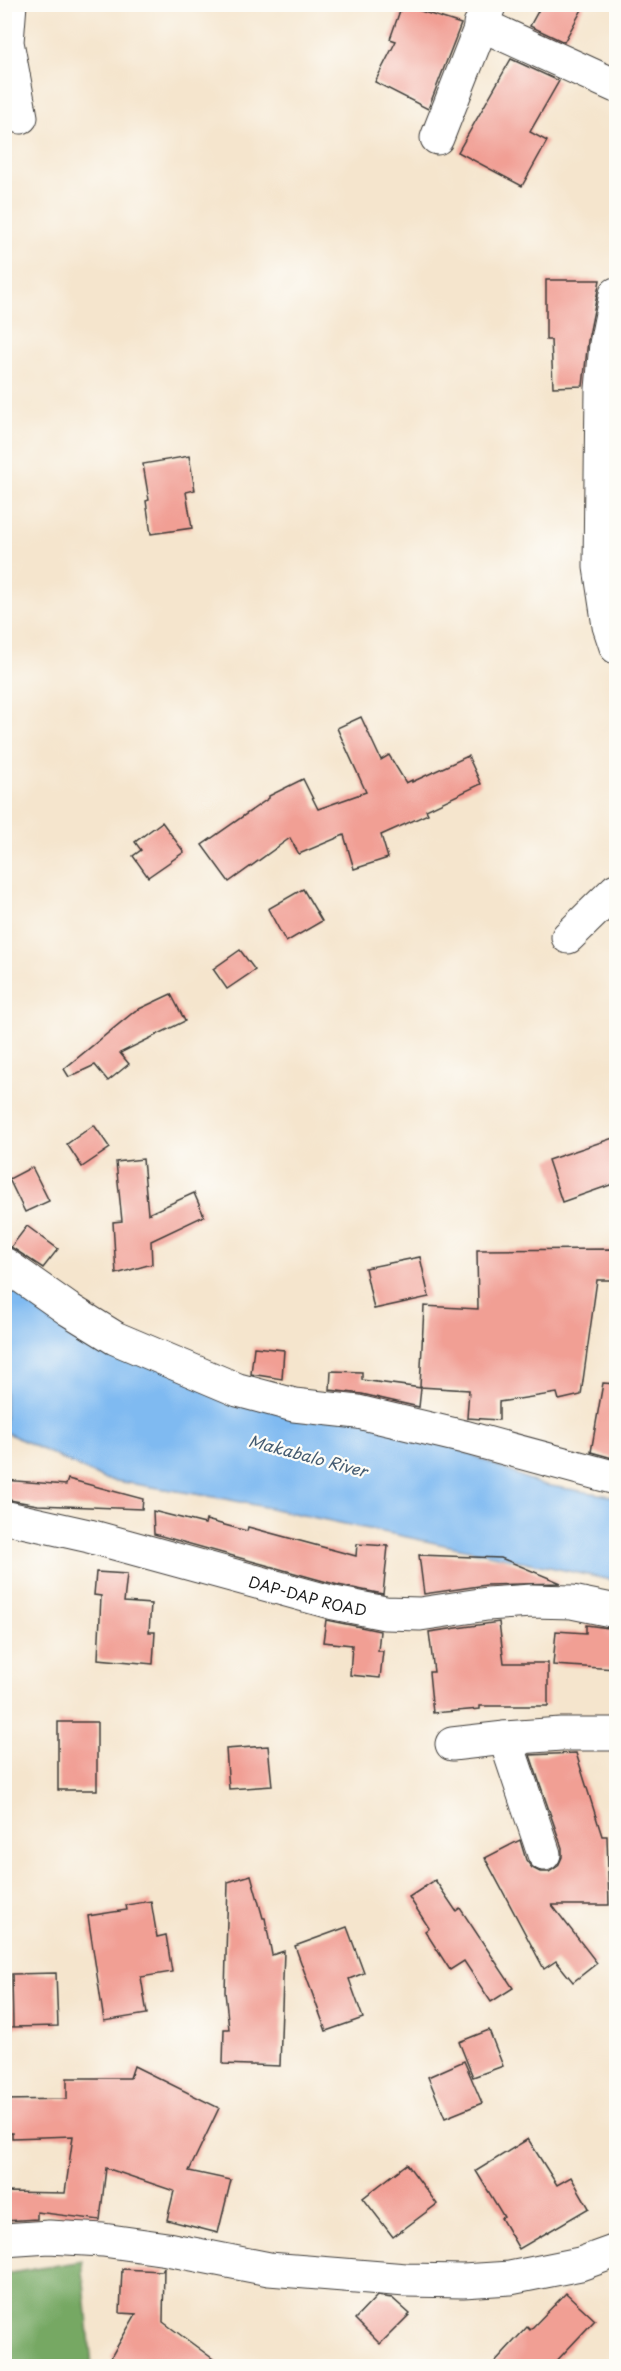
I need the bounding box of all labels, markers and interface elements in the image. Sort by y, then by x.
water label: Makabalo River [246,1428,372,1483]
street label: DAP-DAP ROAD [246,1569,369,1621]

